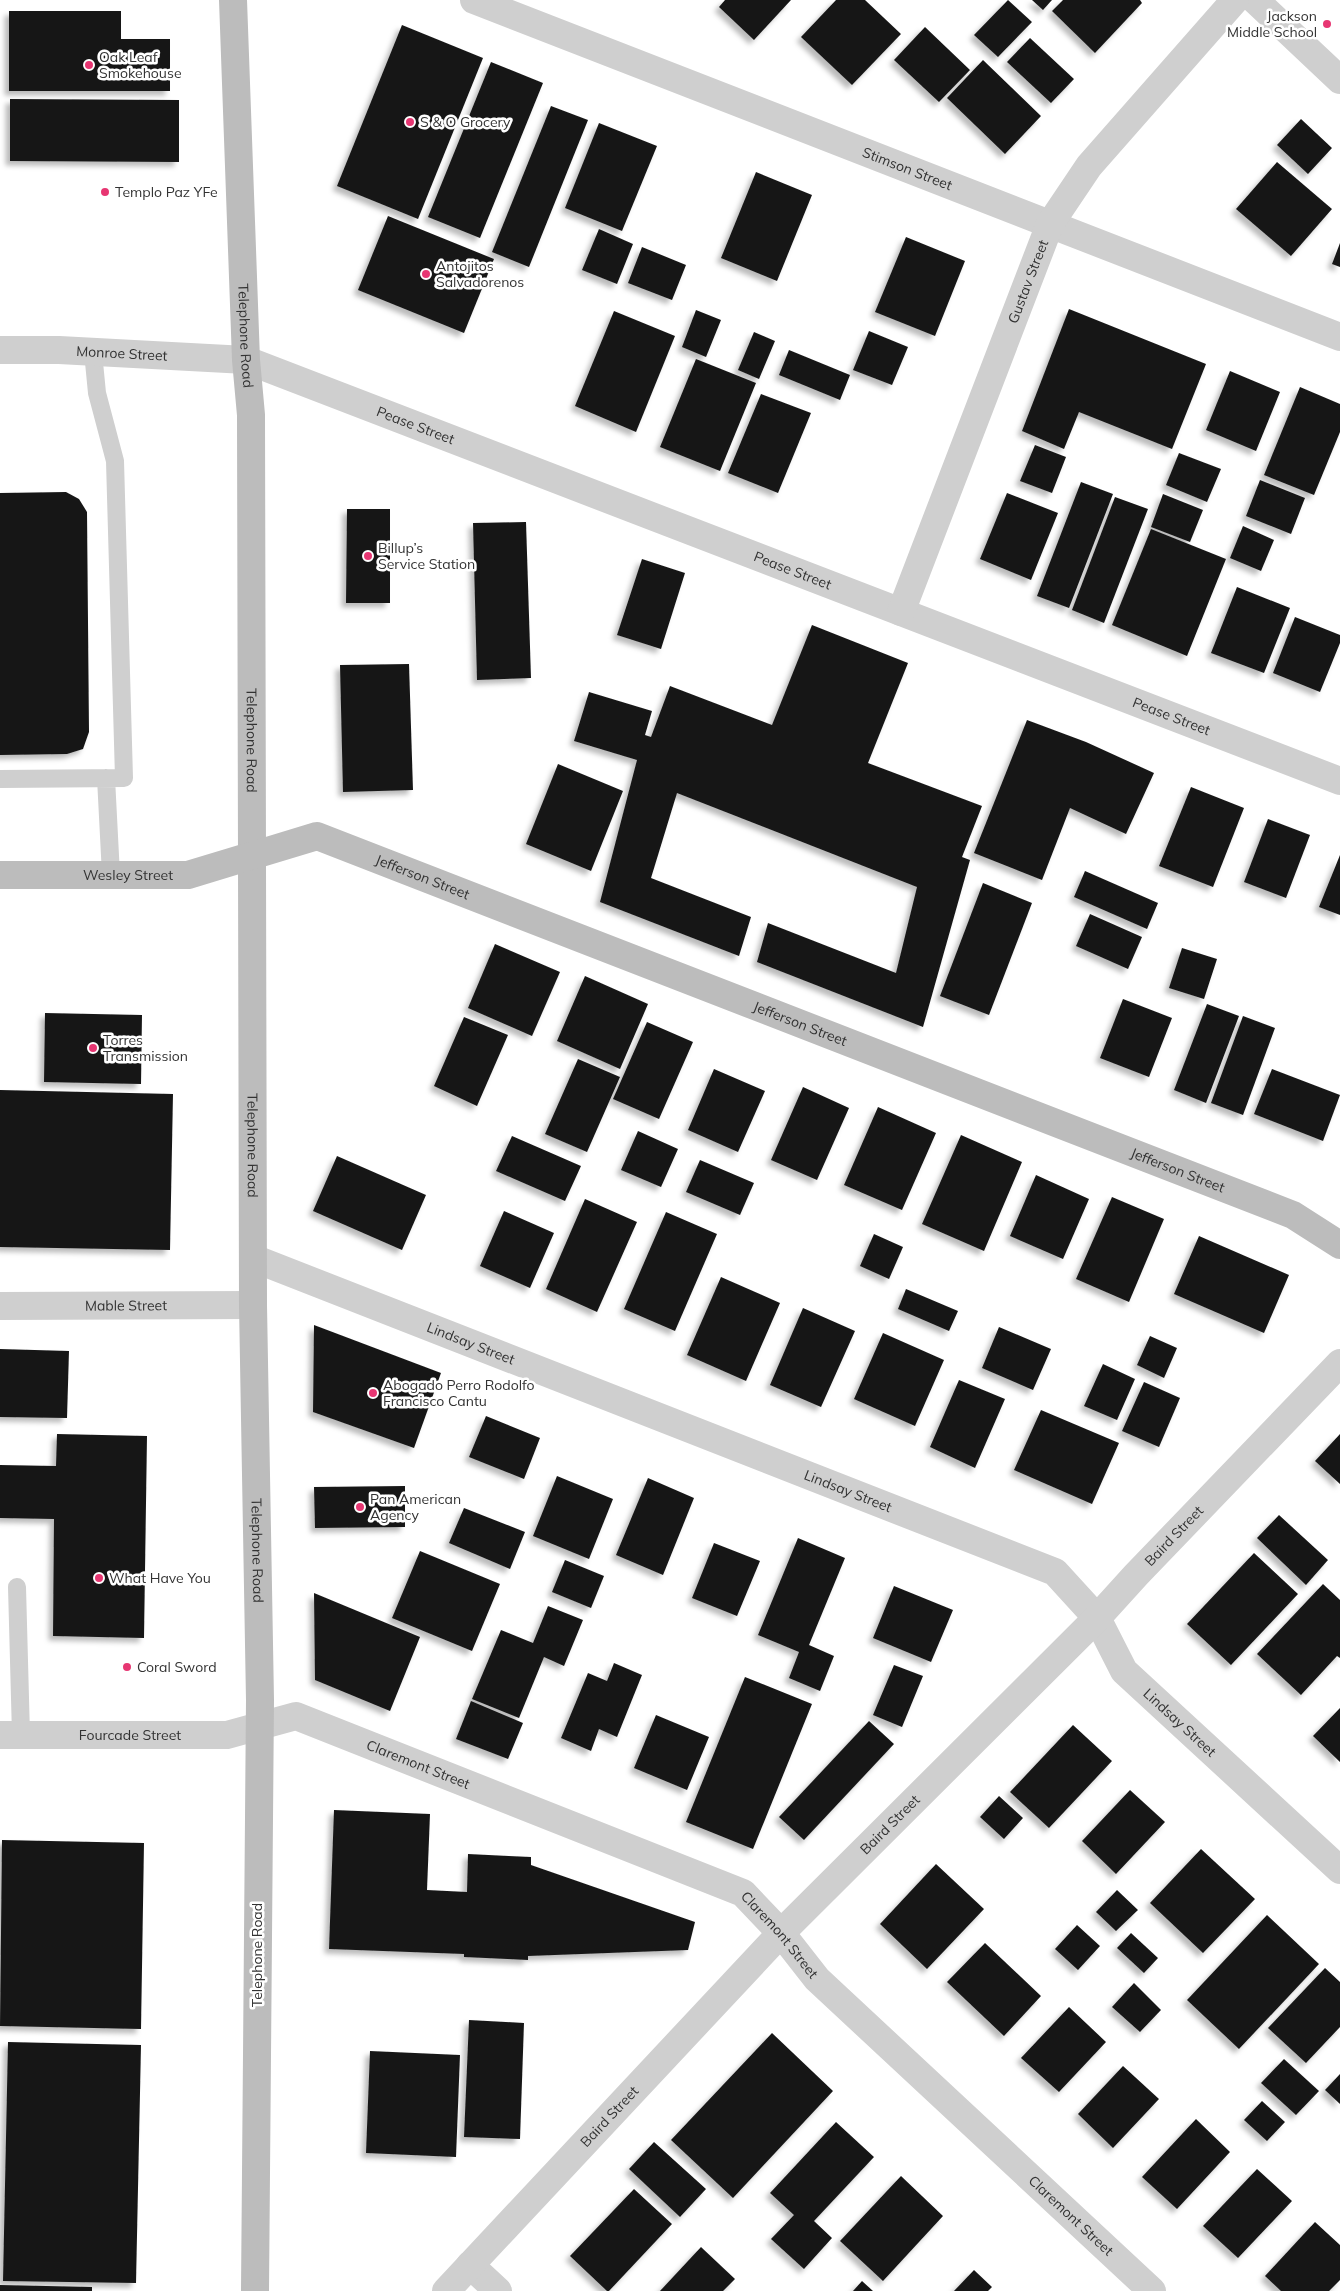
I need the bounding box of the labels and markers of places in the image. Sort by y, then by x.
place label: Jackson Middle School [1227,7,1317,41]
marker: Jackson Middle School [1321,18,1333,30]
place label: Oak Leaf Smokehouse [99,48,182,82]
marker: Oak Leaf Smokehouse [83,59,95,71]
place label: S & O Grocery [420,113,511,131]
marker: S & O Grocery [404,116,416,128]
place label: Templo Paz YFe [115,183,218,201]
marker: Templo Paz YFe [99,186,111,198]
place label: Antojitos Salvadorenos [436,257,524,291]
marker: Antojitos Salvadorenos [420,268,432,280]
place label: Billup’s Service Station [378,539,475,573]
marker: Billup’s Service Station [362,550,374,562]
place label: Torres Transmission [103,1031,188,1065]
marker: Torres Transmission [87,1042,99,1054]
place label: Abogado Perro Rodolfo Francisco Cantu [383,1376,535,1410]
marker: Abogado Perro Rodolfo Francisco Cantu [367,1387,379,1399]
place label: Pan American Agency [370,1490,461,1524]
marker: Pan American Agency [354,1501,366,1513]
place label: What Have You [109,1569,211,1587]
marker: What Have You [93,1572,105,1584]
place label: Coral Sword [137,1658,217,1676]
marker: Coral Sword [121,1661,133,1673]

